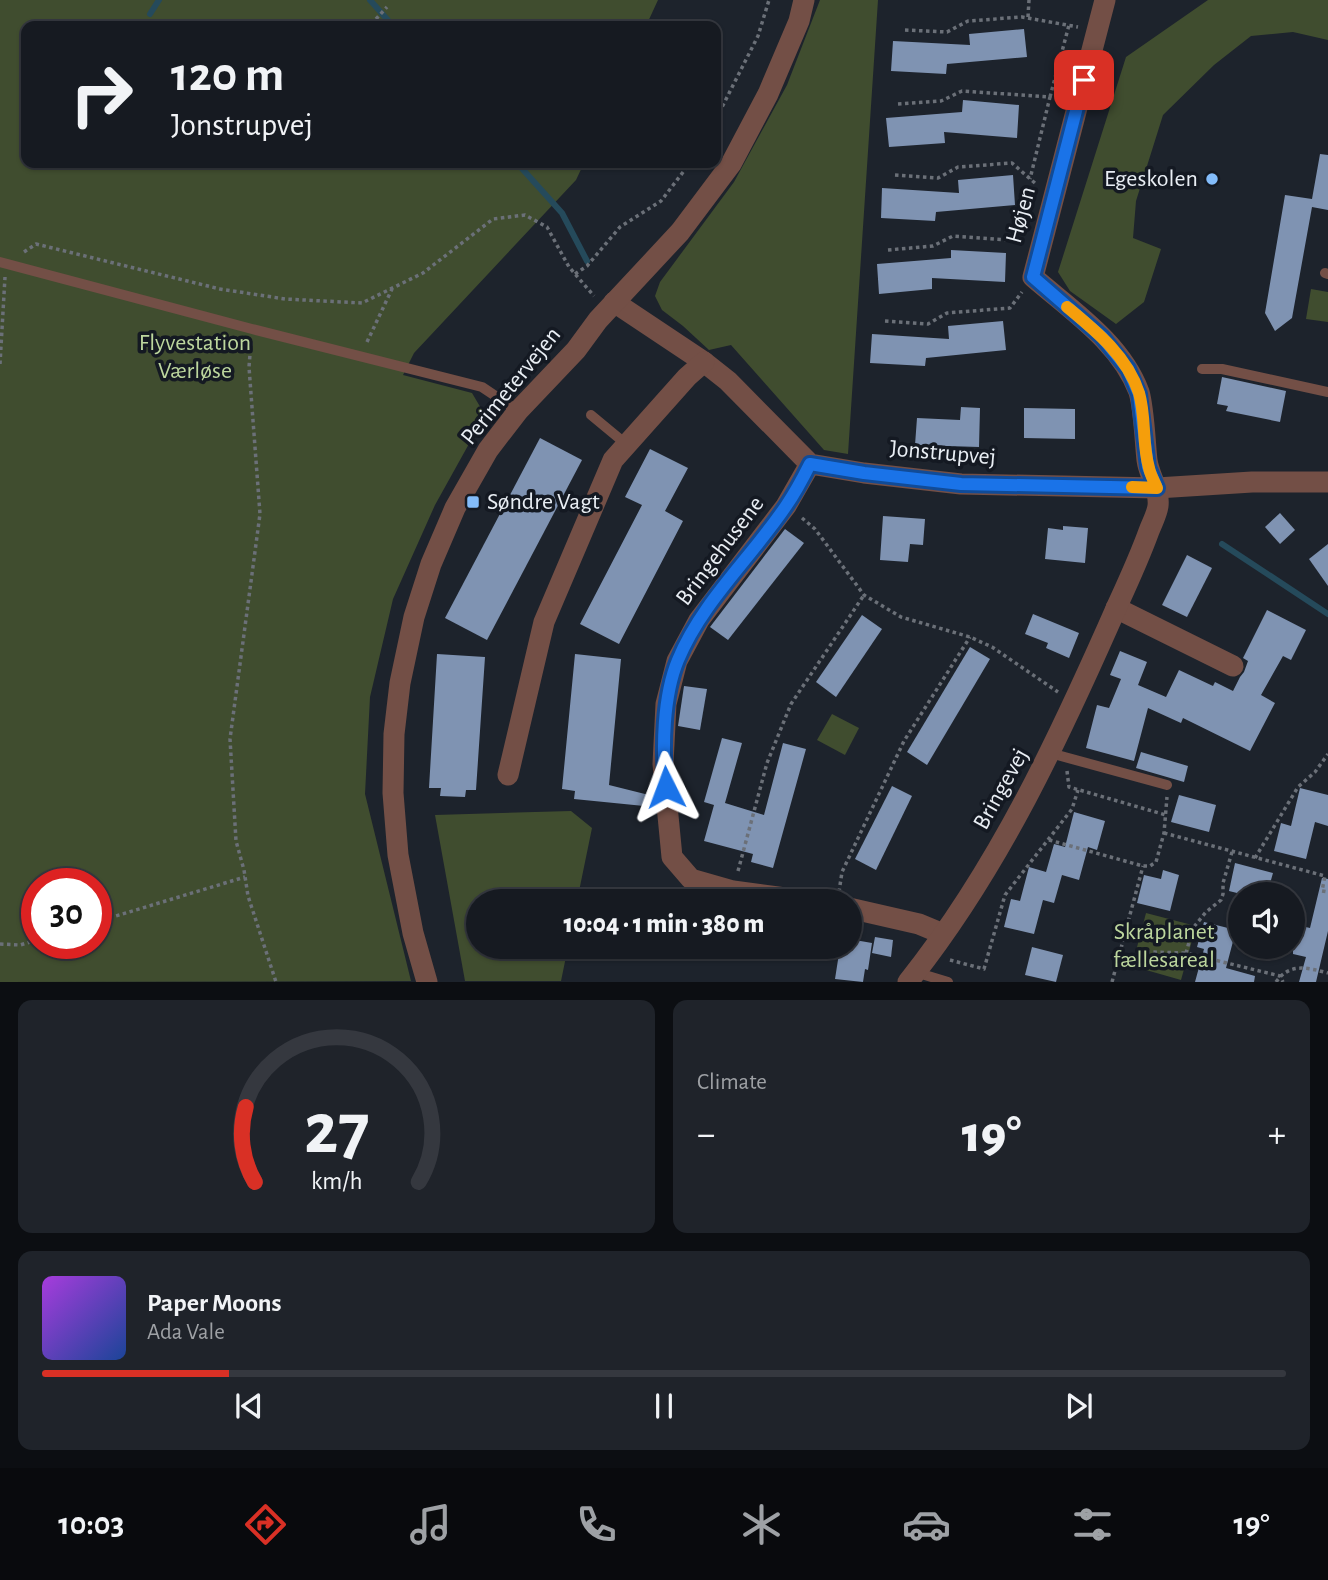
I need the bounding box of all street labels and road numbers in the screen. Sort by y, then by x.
street label: Højen [1002,184,1040,246]
street label: Perimetervejen [457,323,565,449]
street label: Jonstrupvej [889,436,997,470]
street label: Bringehusene [671,492,769,610]
street label: Bringevej [969,744,1033,834]

